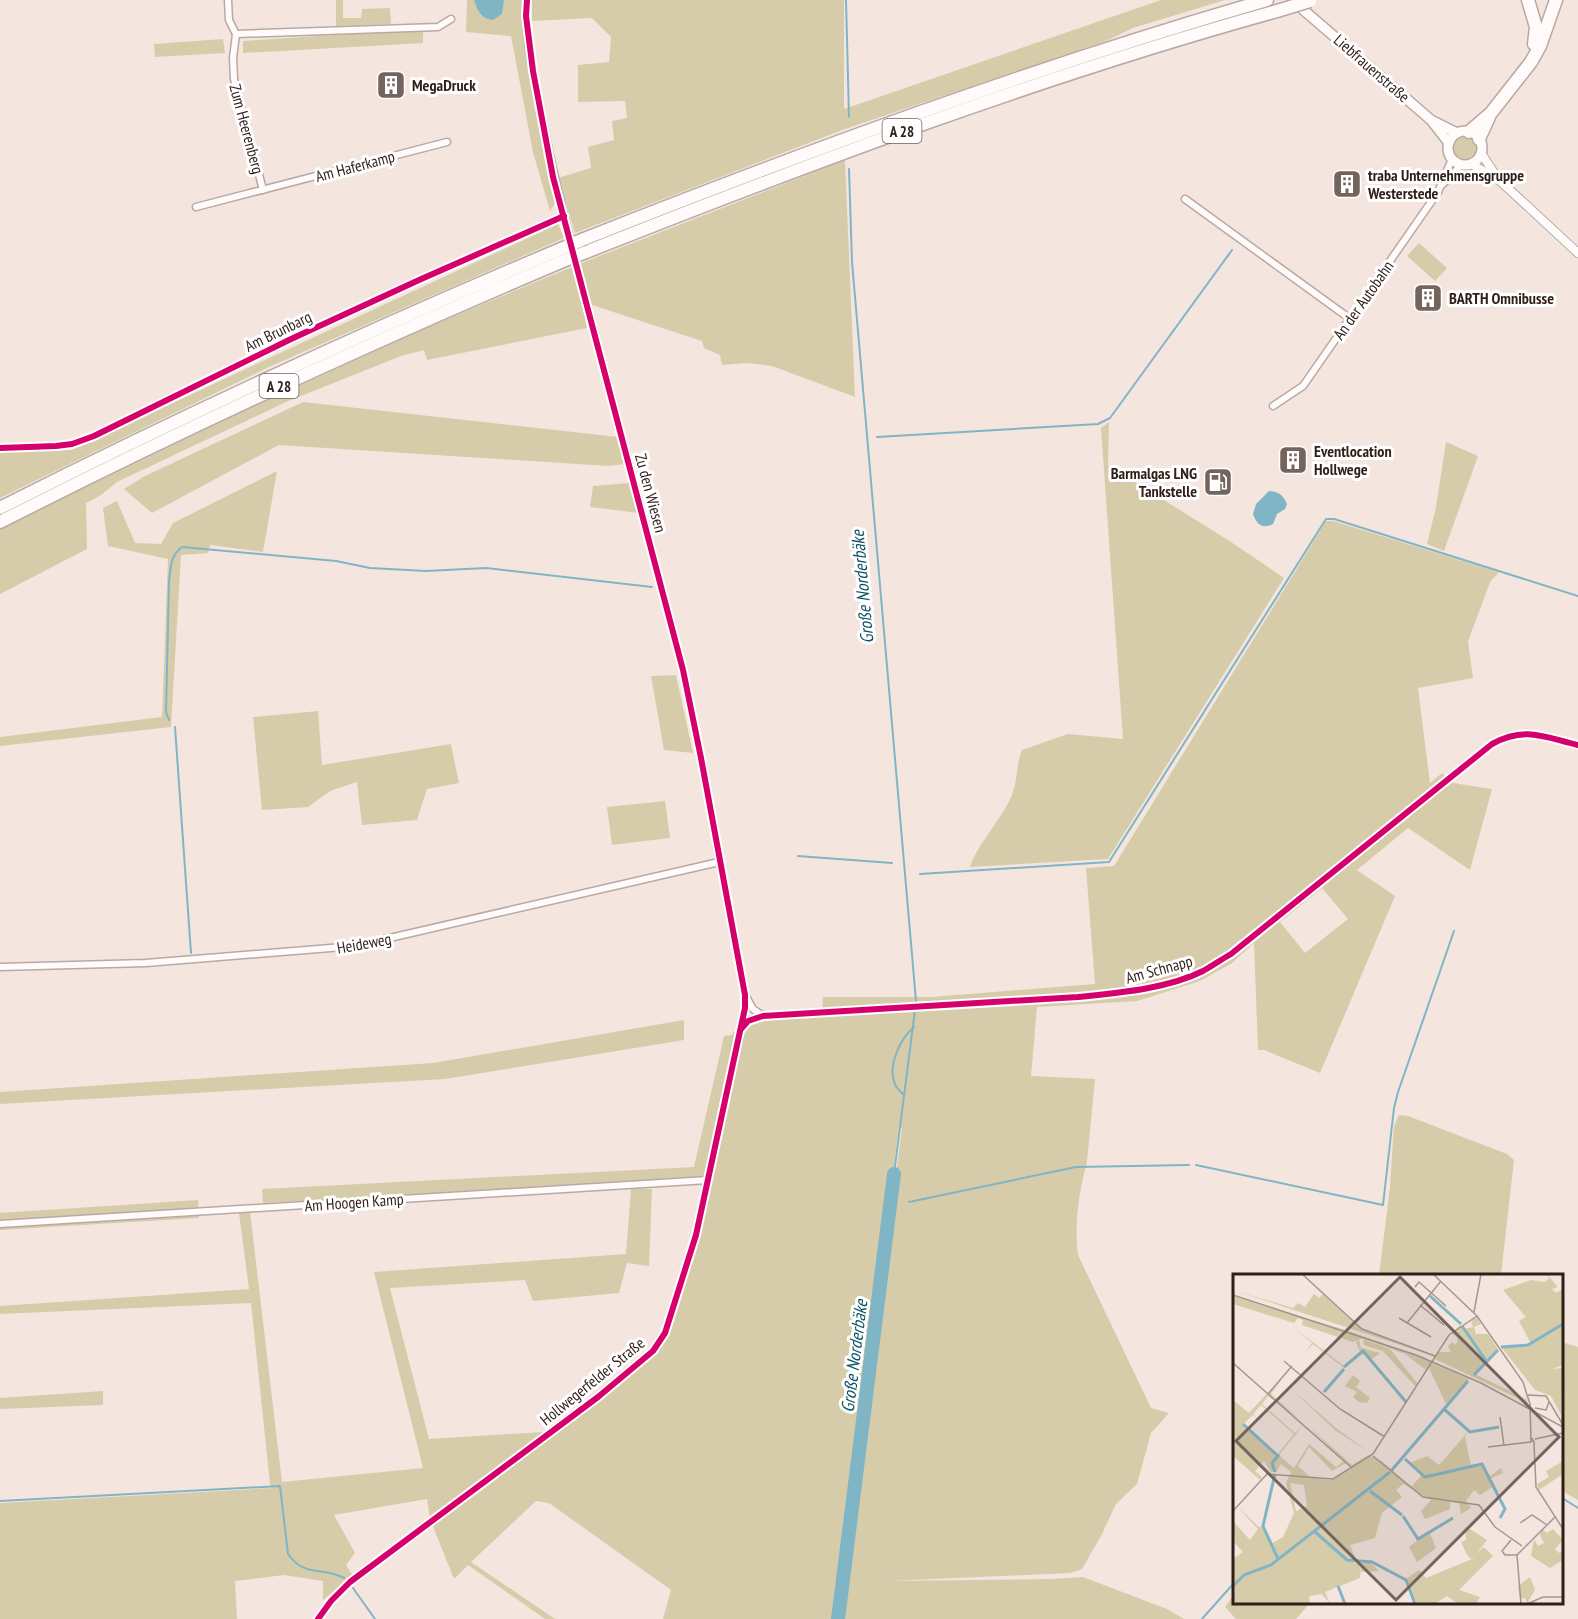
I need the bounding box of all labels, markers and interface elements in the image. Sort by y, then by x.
street label: Liebfrauenstraße [1330,30,1414,106]
building icon: MegaDruck [375,69,407,101]
place label: MegaDruck [412,75,476,95]
street label: Zum Heerenberg [225,82,269,176]
road number: A 28 [882,119,922,143]
street label: Am Haferkamp [313,146,397,186]
place label: traba Unternehmensgruppe Westerstede [1367,165,1524,203]
building icon: traba Unternehmensgruppe Westerstede [1331,168,1363,200]
street label: An der Autobahn [1328,257,1398,343]
building icon: BARTH Omnibusse [1412,282,1444,314]
place label: BARTH Omnibusse [1449,288,1554,308]
street label: Am Brunbarg [241,306,315,356]
road number: A 28 [260,374,298,398]
place label: Eventlocation Hollwege [1314,441,1392,479]
building icon: Eventlocation Hollwege [1277,444,1309,476]
street label: Zu den Wiesen [631,451,671,535]
place label: Barmalgas LNG Tankstelle [1111,463,1197,501]
fuel station icon: Barmalgas LNG Tankstelle [1202,466,1234,498]
water label: Große Norderbäke [845,528,878,644]
street label: Heideweg [335,928,393,958]
street label: Am Schnapp [1123,950,1195,987]
street label: Am Hoogen Kamp [304,1189,404,1215]
inset map [1233,1274,1563,1604]
water label: Große Norderbäke [836,1297,873,1414]
street label: Hollwegerfelder Straße [536,1333,648,1429]

